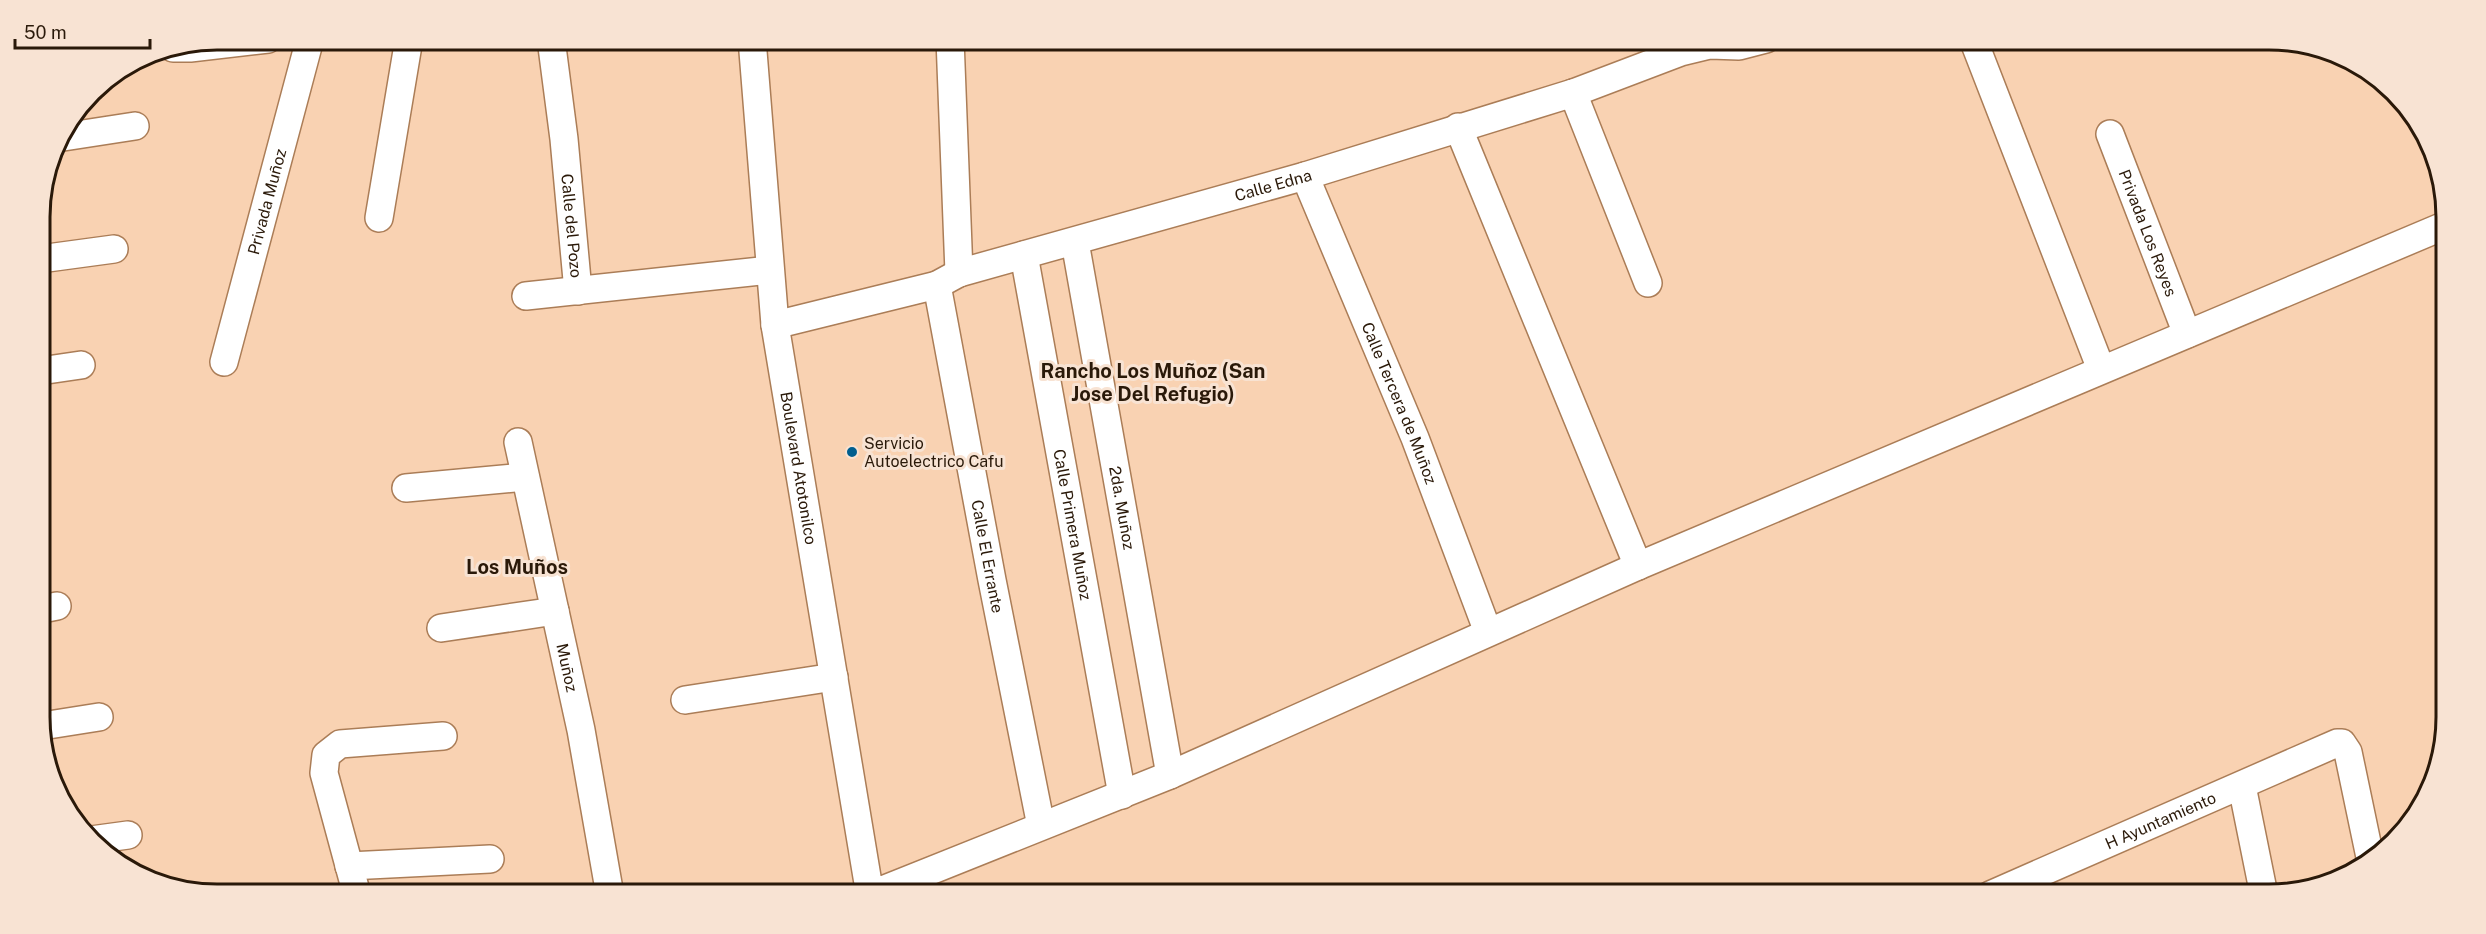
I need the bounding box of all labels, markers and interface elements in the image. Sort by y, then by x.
scale bar [15,12,150,50]
text: 50 m [24,22,67,43]
street label: Privada Muñoz [244,146,290,257]
street label: Calle Edna [1232,166,1314,205]
street label: Privada Los Reyes [2115,167,2181,299]
street label: Calle del Pozo [557,173,586,279]
street label: Calle Tercera de Muñoz [1357,319,1441,487]
district label: Rancho Los Muñoz (San Jose Del Refugio) [1041,359,1265,406]
street label: Boulevard Atotonilco [776,390,820,546]
place label: Servicio Autoelectrico Cafu [864,434,1004,471]
marker: Servicio Autoelectrico Cafu [845,445,859,459]
street label: Calle Primera Muñoz [1049,448,1096,602]
street label: 2da. Muñoz [1105,465,1139,552]
street label: Calle El Errante [967,498,1007,615]
district label: Los Muños [466,555,568,579]
street label: Muñoz [552,642,581,694]
street label: H Ayuntamiento [2102,788,2219,853]

